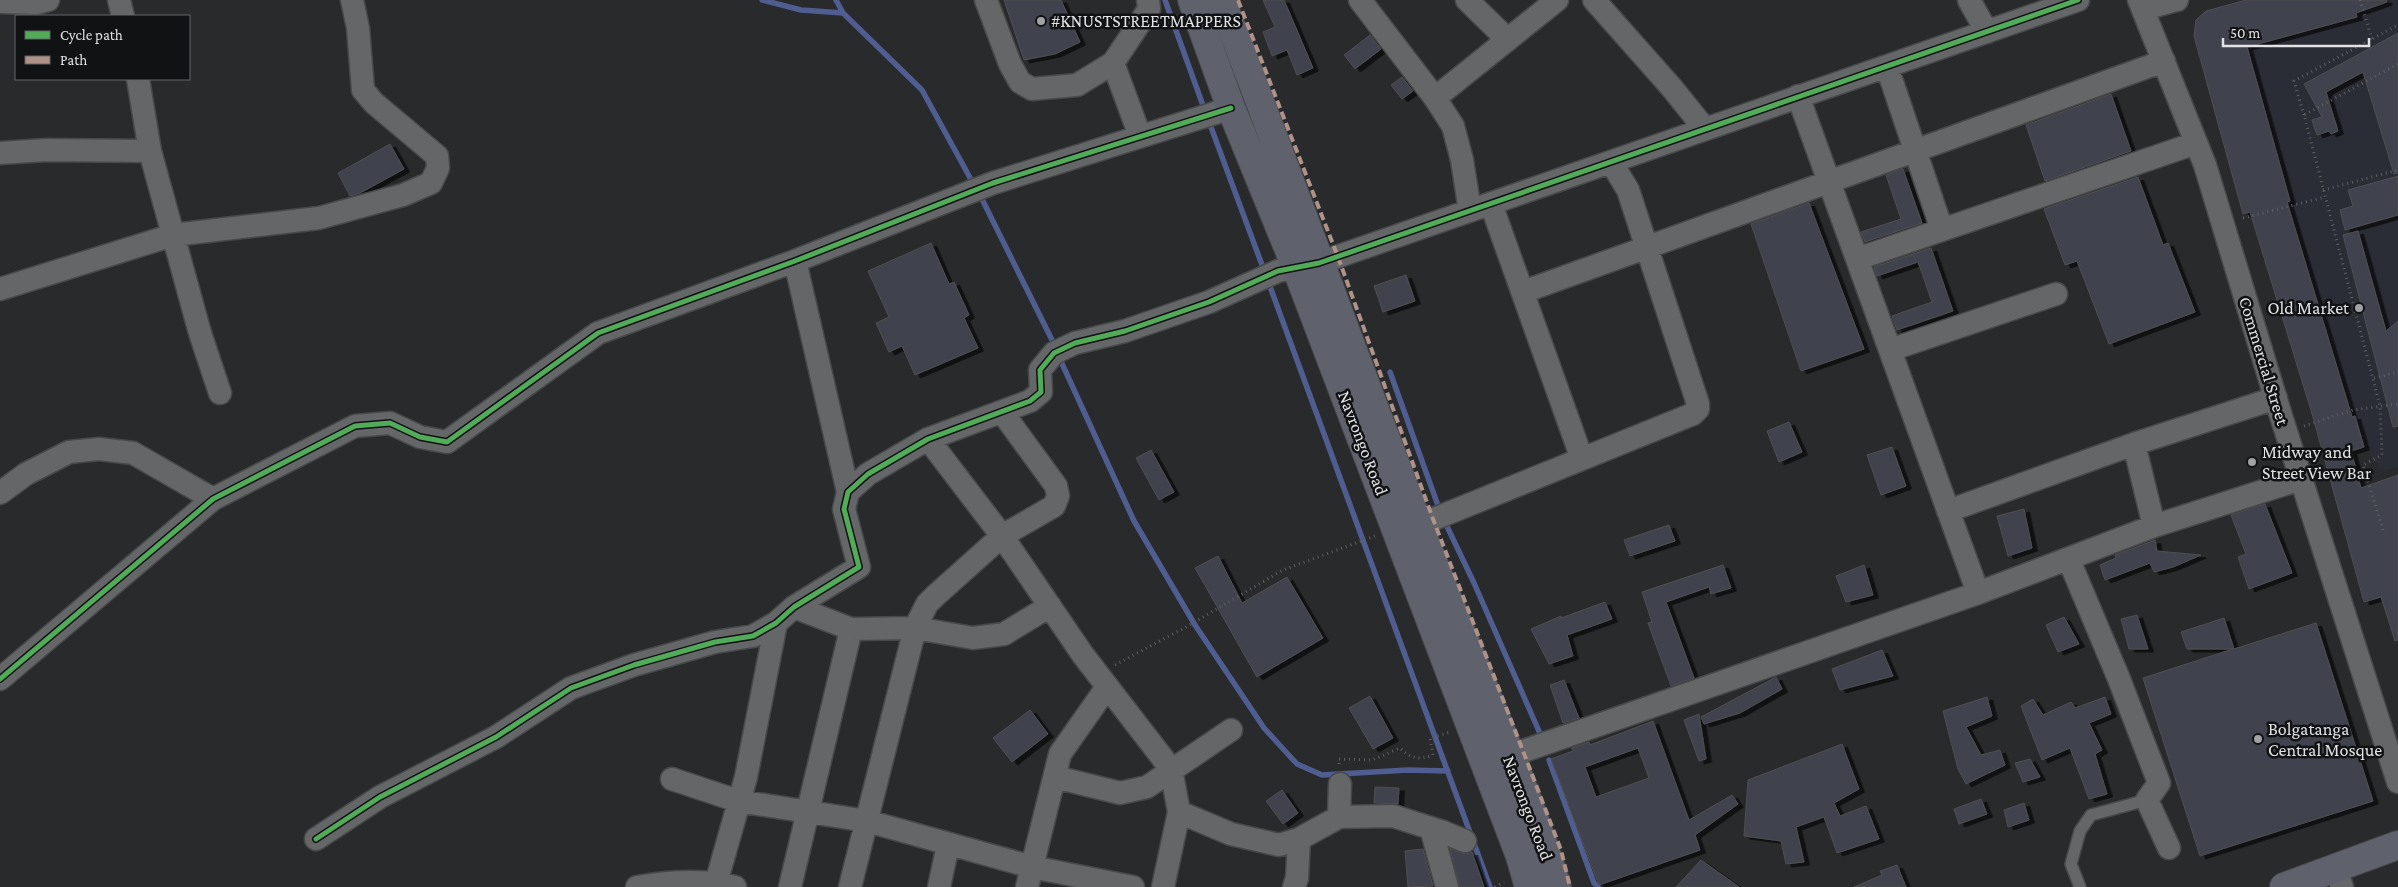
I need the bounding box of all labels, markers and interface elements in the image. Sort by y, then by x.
place label: #KNUSTSTREETMAPPERS [1051,11,1241,31]
legend [15,15,190,80]
marker: #KNUSTSTREETMAPPERS [1035,15,1047,27]
scale bar [2223,15,2369,47]
text: 50 m [2230,25,2260,41]
text: Cycle path [60,27,123,44]
text: Path [60,52,87,68]
street label: Commercial Street [2235,294,2293,429]
place label: Old Market [2267,298,2350,318]
marker: Old Market [2353,302,2365,314]
street label: Navrongo Road [1334,388,1392,499]
place label: Midway and Street View Bar [2262,442,2372,483]
marker: Midway and Street View Bar [2246,456,2258,468]
place label: Bolgatanga Central Mosque [2268,719,2382,760]
marker: Bolgatanga Central Mosque [2252,733,2264,745]
street label: Navrongo Road [1499,753,1557,864]

